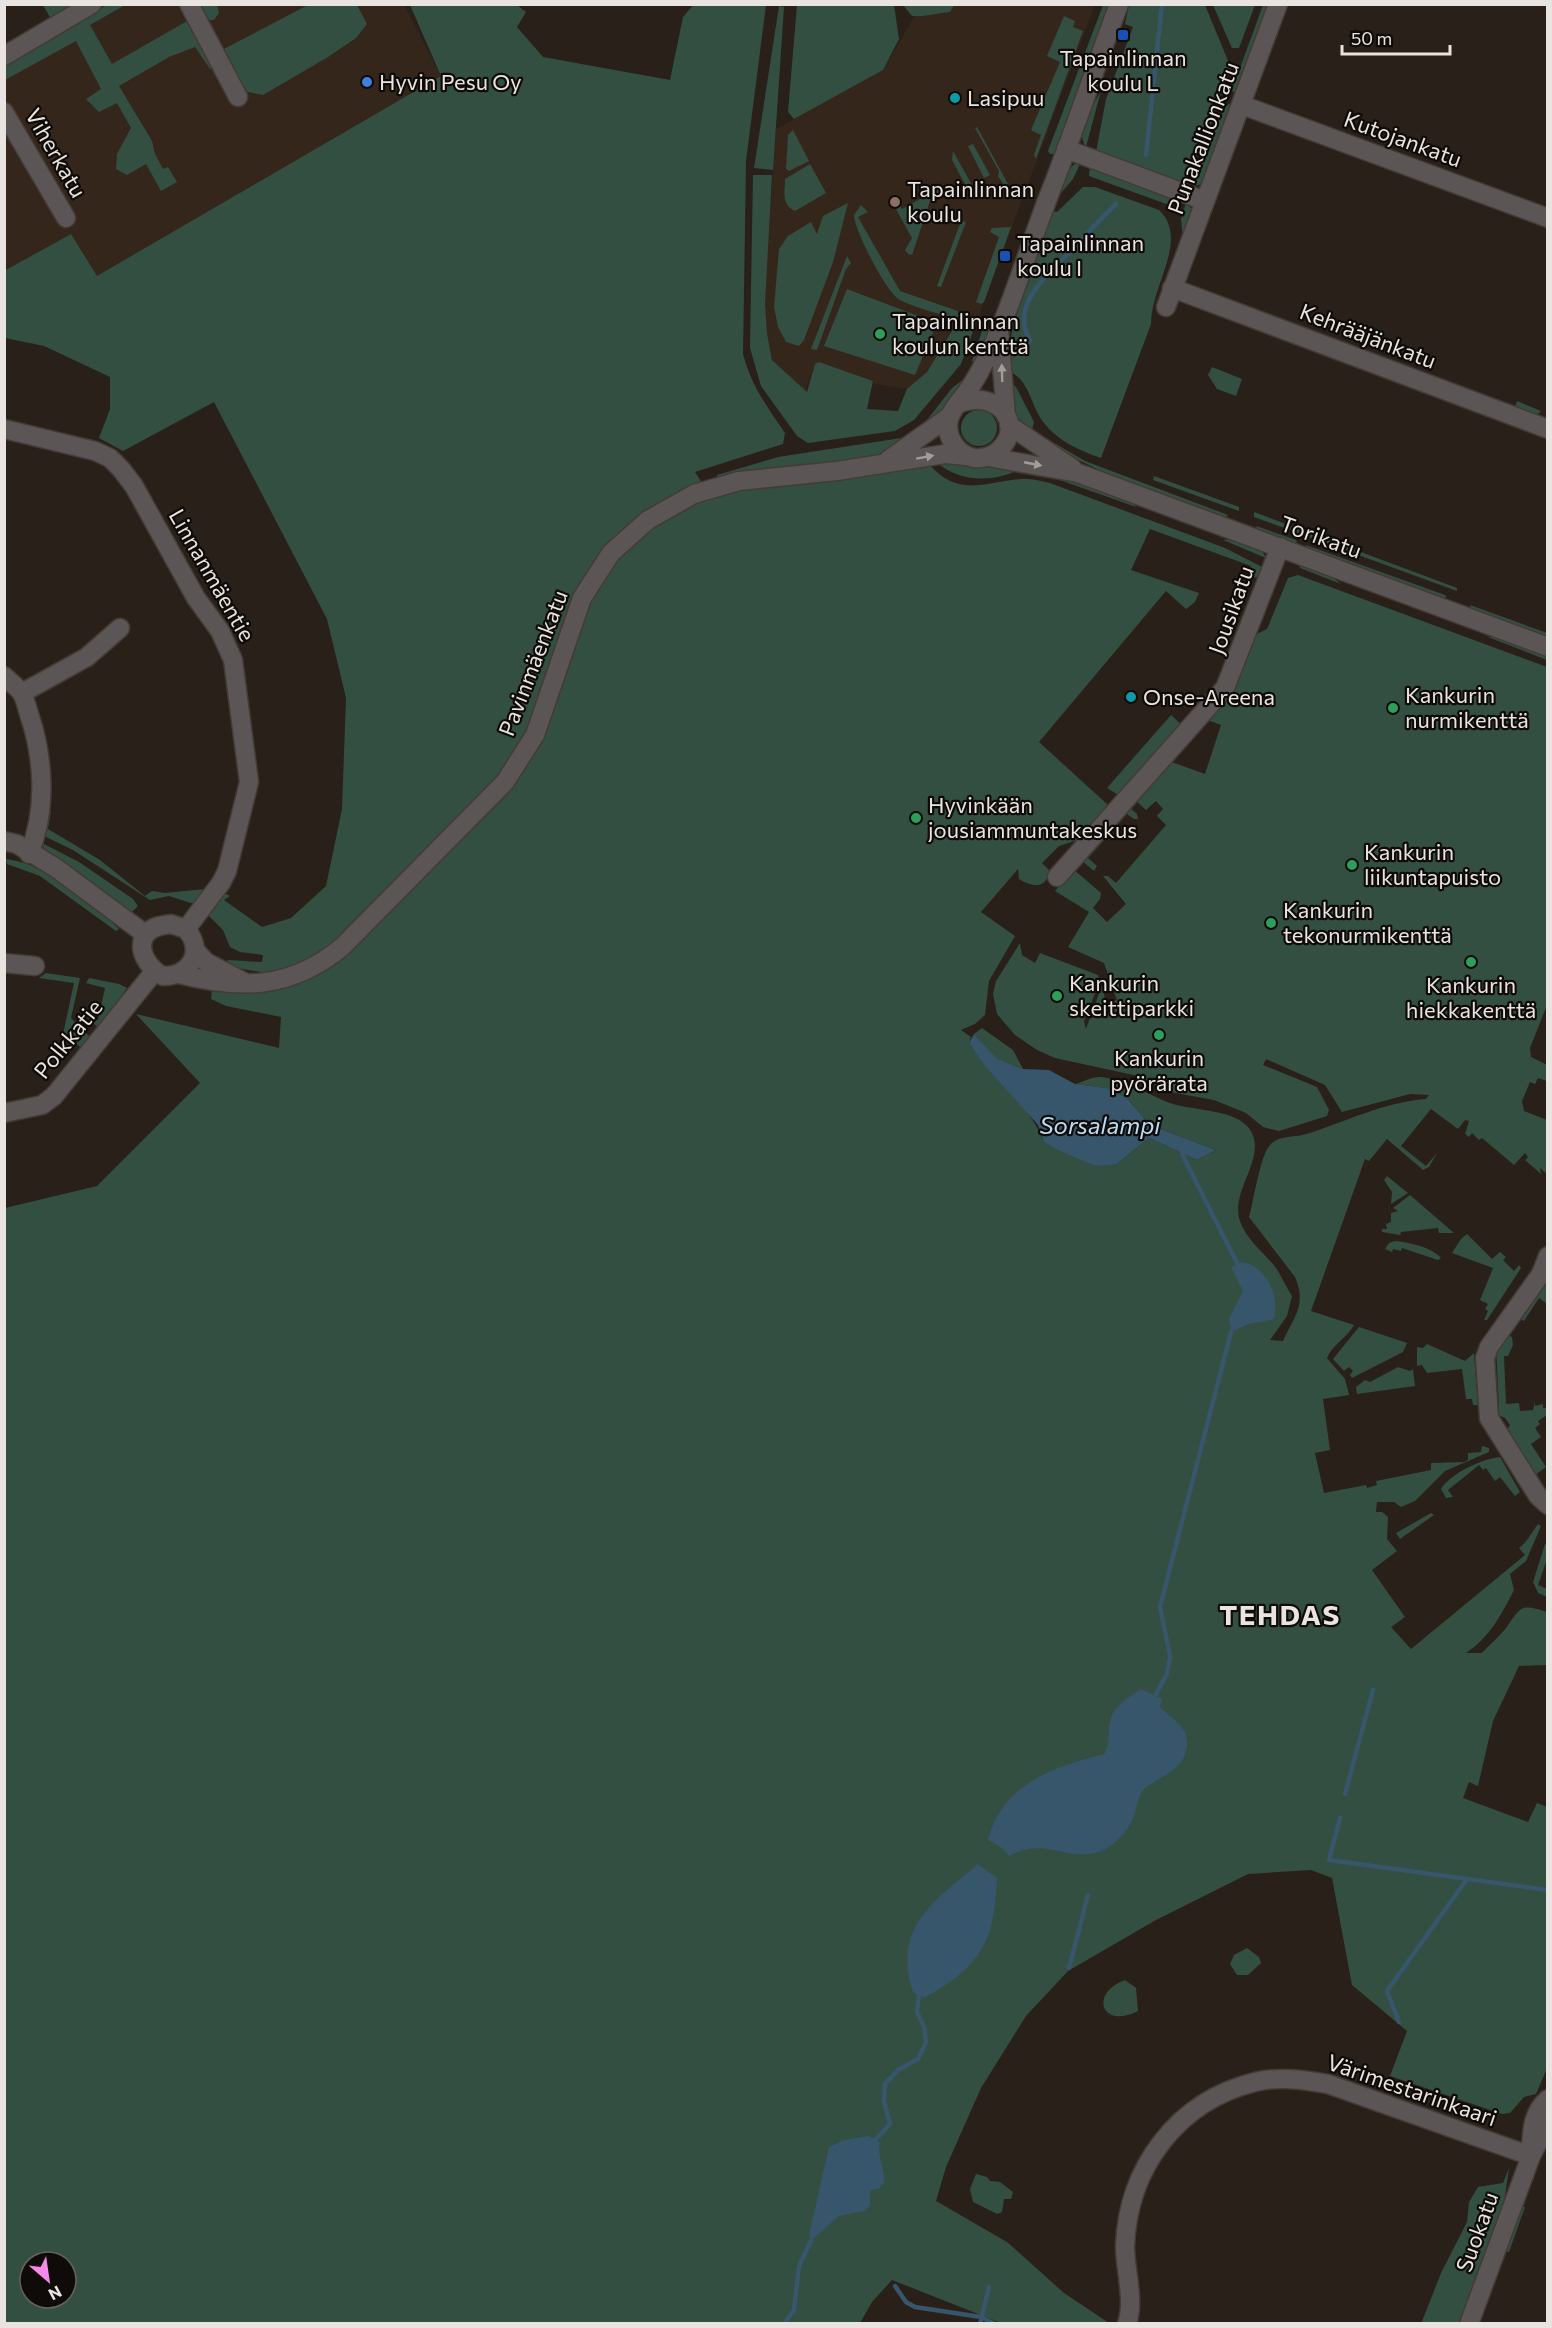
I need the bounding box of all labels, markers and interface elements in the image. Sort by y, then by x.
scale bar [1342,18,1450,56]
text: 50 m [1351,27,1392,49]
marker: Tapainlinnan koulu L [1116,28,1130,42]
place label: Tapainlinnan koulu L [1059,44,1187,96]
street label: Punakallionkatu [1161,58,1244,218]
place label: Hyvin Pesu Oy [379,68,522,95]
marker: Hyvin Pesu Oy [360,75,374,89]
place label: Lasipuu [967,84,1044,111]
marker: Lasipuu [948,91,962,105]
street label: Viherkatu [20,103,93,202]
street label: Kutojankatu [1341,105,1466,172]
place label: Tapainlinnan koulu [907,175,1034,227]
marker: Tapainlinnan koulu [888,195,902,209]
place label: Tapainlinnan koulu I [1017,229,1144,281]
marker: Tapainlinnan koulu I [998,249,1012,263]
street label: Kehrääjänkatu [1296,297,1440,374]
place label: Tapainlinnan koulun kenttä [892,307,1029,359]
marker: Tapainlinnan koulun kenttä [873,327,887,341]
one-way arrow [998,364,1007,383]
one-way arrow [916,452,935,461]
one-way arrow [1024,460,1043,469]
street label: Linnanmäentie [164,504,261,646]
street label: Torikatu [1277,509,1366,564]
street label: Jousikatu [1202,562,1259,658]
street label: Pavinmäenkatu [492,586,573,740]
place label: Kankurin nurmikenttä [1405,681,1529,733]
place label: Onse-Areena [1143,683,1275,710]
marker: Onse-Areena [1124,690,1138,704]
marker: Kankurin nurmikenttä [1386,701,1400,715]
place label: Hyvinkään jousiammuntakeskus [928,791,1137,843]
marker: Hyvinkään jousiammuntakeskus [909,811,923,825]
place label: Kankurin liikuntapuisto [1364,838,1501,890]
marker: Kankurin liikuntapuisto [1345,858,1359,872]
place label: Kankurin tekonurmikenttä [1283,896,1452,948]
marker: Kankurin tekonurmikenttä [1264,916,1278,930]
marker: Kankurin hiekkakenttä [1464,955,1478,969]
place label: Kankurin skeittiparkki [1069,969,1194,1021]
place label: Kankurin hiekkakenttä [1406,971,1536,1023]
marker: Kankurin skeittiparkki [1050,989,1064,1003]
street label: Polkkatie [28,994,108,1084]
marker: Kankurin pyörärata [1152,1028,1166,1042]
place label: Kankurin pyörärata [1110,1044,1208,1096]
water label: Sorsalampi [1039,1110,1161,1139]
district label: TEHDAS [1219,1597,1341,1631]
street label: Värimestarinkaari [1324,2048,1501,2131]
street label: Suokatu [1450,2188,1503,2275]
north arrow [18,2250,78,2310]
text: N [46,2282,65,2305]

